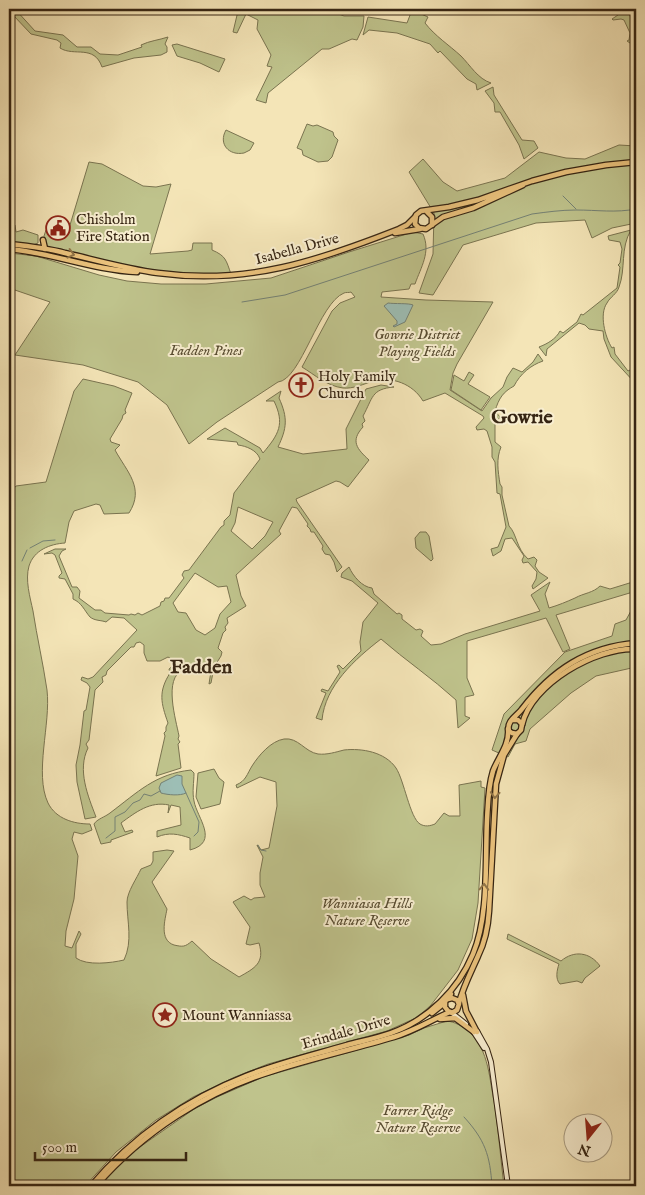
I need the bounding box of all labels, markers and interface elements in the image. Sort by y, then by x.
place label: Chisholm Fire Station [76,210,150,246]
public building icon: Chisholm Fire Station [45,215,71,241]
street label: Isabella Drive [253,229,341,269]
one-way arrow [66,248,75,259]
park label: Gowrie District Playing Fields [374,325,461,362]
park label: Fadden Pines [169,341,243,360]
place label: Holy Family Church [318,367,397,403]
church icon: Holy Family Church [288,372,314,398]
district label: Gowrie [491,405,554,430]
district label: Fadden [170,655,232,680]
one-way arrow [490,791,501,799]
one-way arrow [479,883,489,891]
park label: Wanniassa Hills Nature Reserve [321,894,413,930]
place icon: Mount Wanniassa [152,1002,178,1028]
place label: Mount Wanniassa [182,1006,292,1025]
street label: Erindale Drive [299,1010,393,1054]
park label: Farrer Ridge Nature Reserve [375,1101,461,1137]
north arrow [562,1112,612,1162]
scale bar [35,1130,186,1162]
text: 500 m [42,1138,77,1157]
text: N [576,1139,594,1160]

